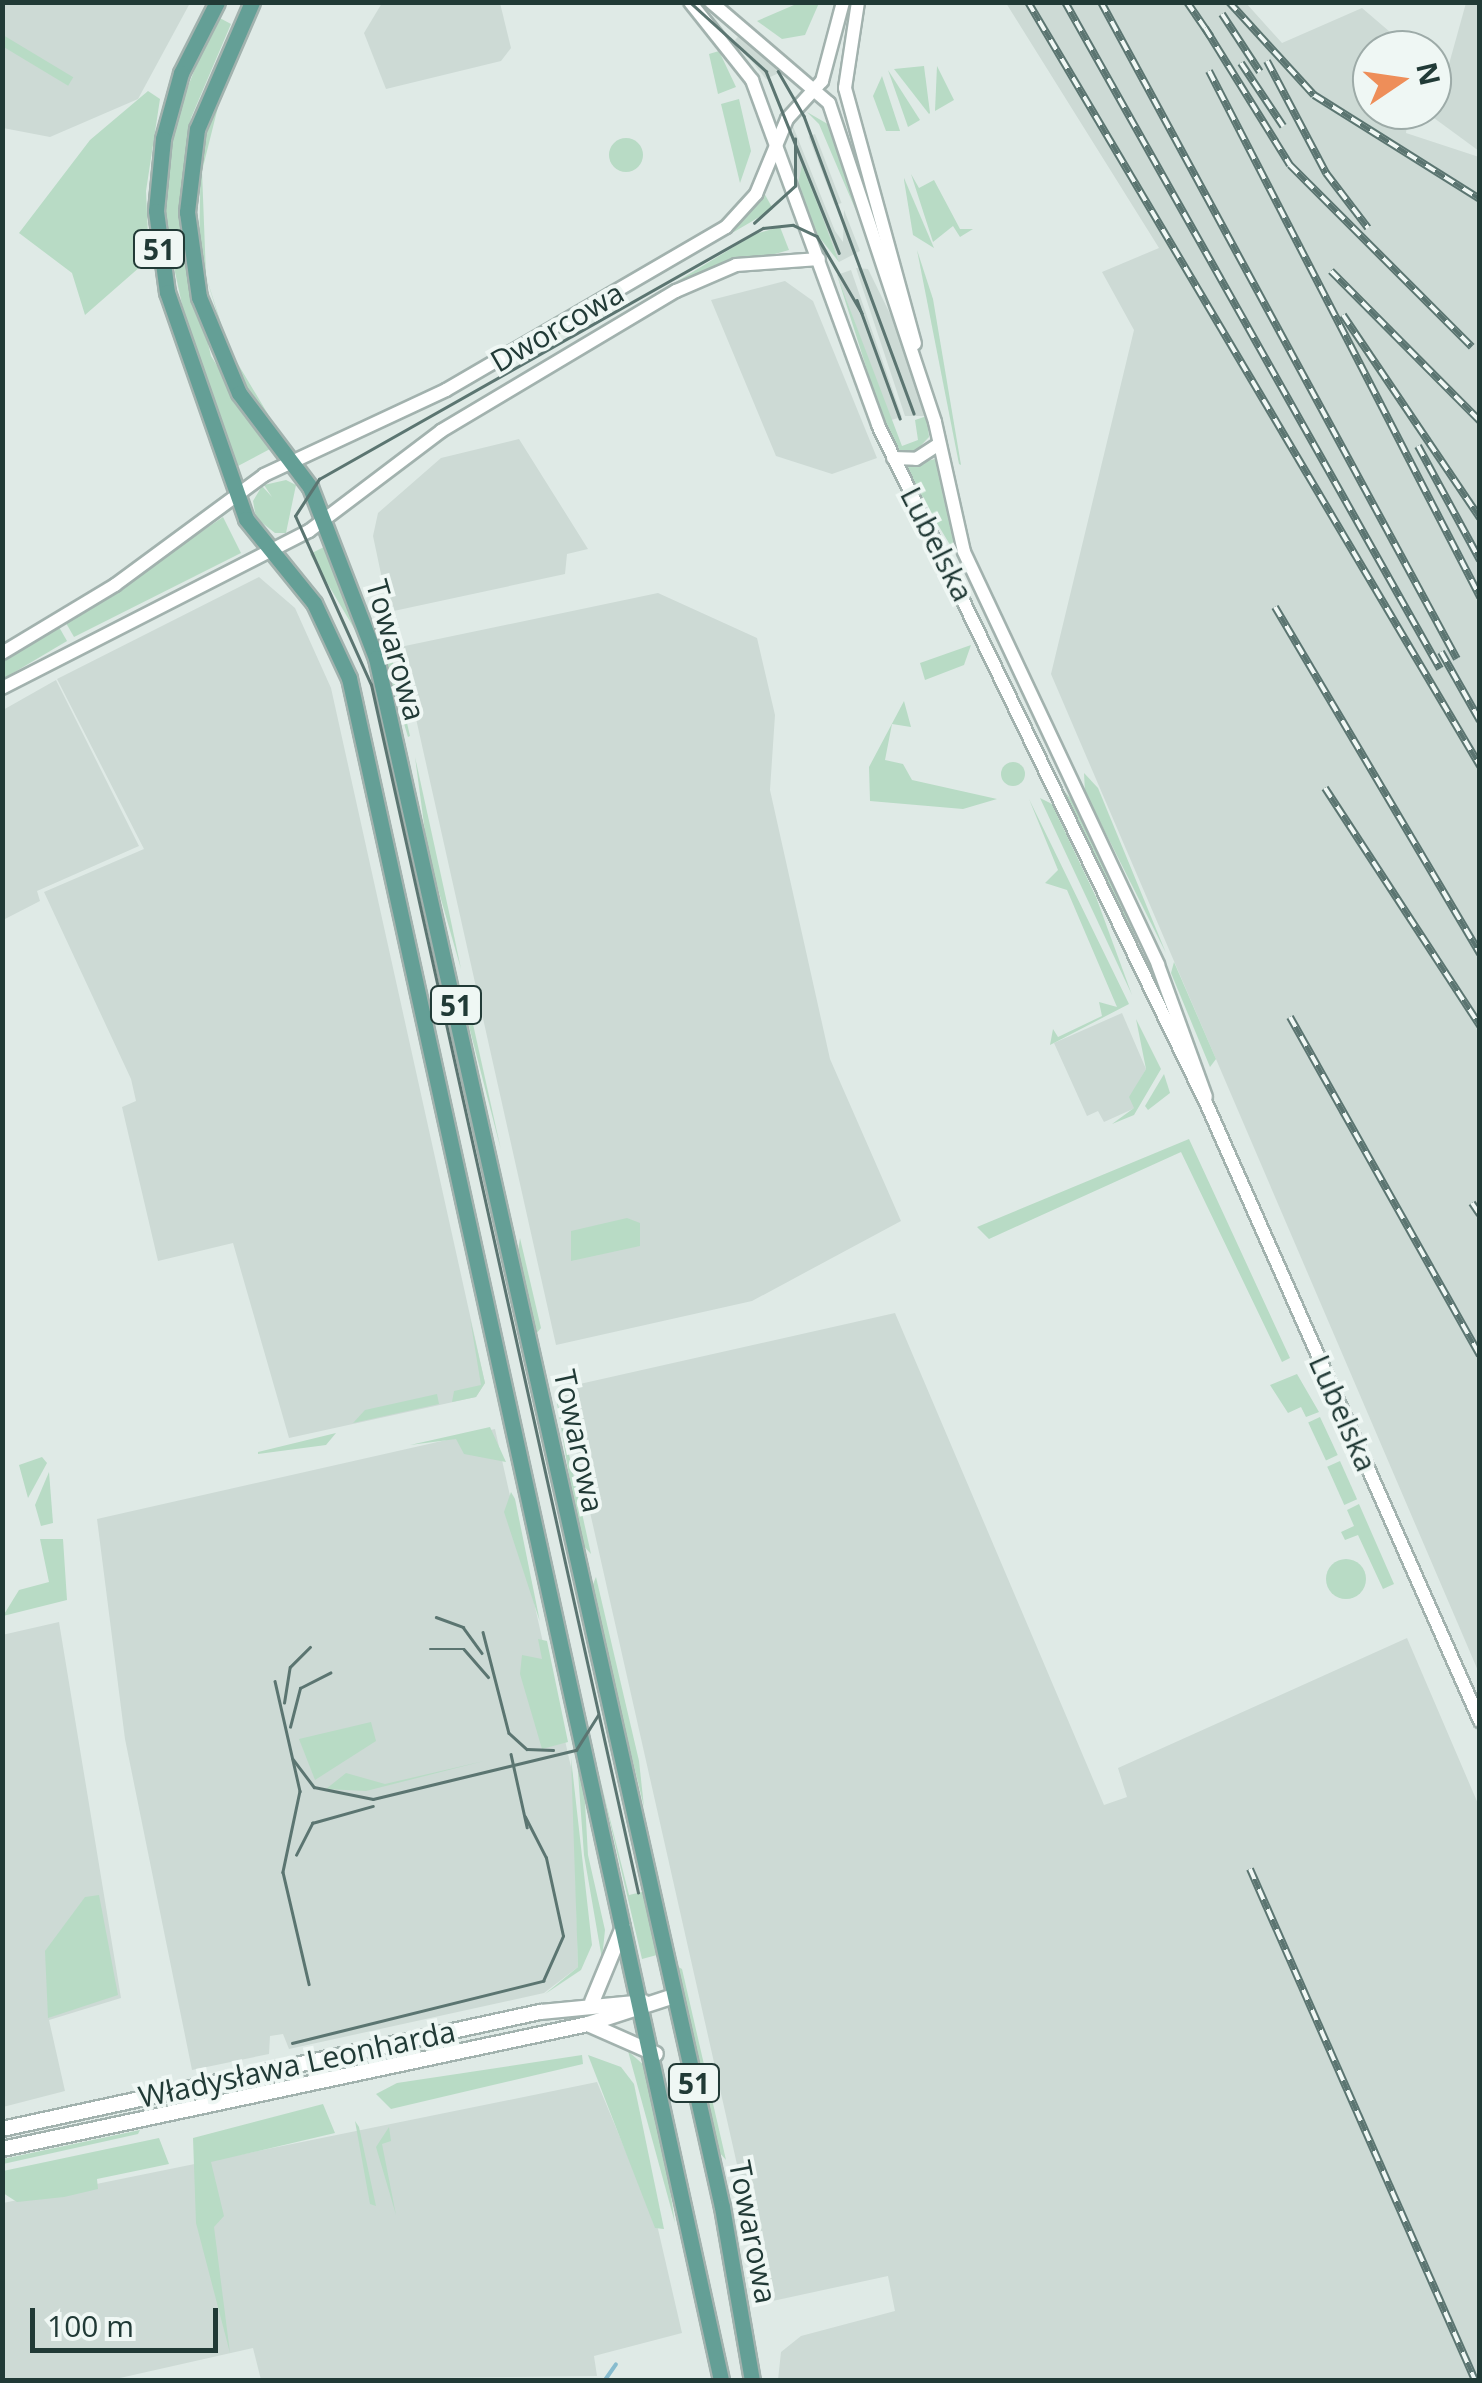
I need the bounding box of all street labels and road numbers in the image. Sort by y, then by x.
road number: 51 [132,226,186,272]
street label: Dworcowa [484,274,630,380]
street label: Lubelska [893,481,981,607]
street label: Towarowa [359,575,433,725]
road number: 51 [428,982,484,1028]
street label: Lubelska [1301,1349,1385,1477]
street label: Towarowa [546,1366,612,1516]
street label: Władysława Leonharda [135,2013,459,2115]
road number: 51 [666,2060,722,2106]
street label: Towarowa [722,2158,784,2306]

